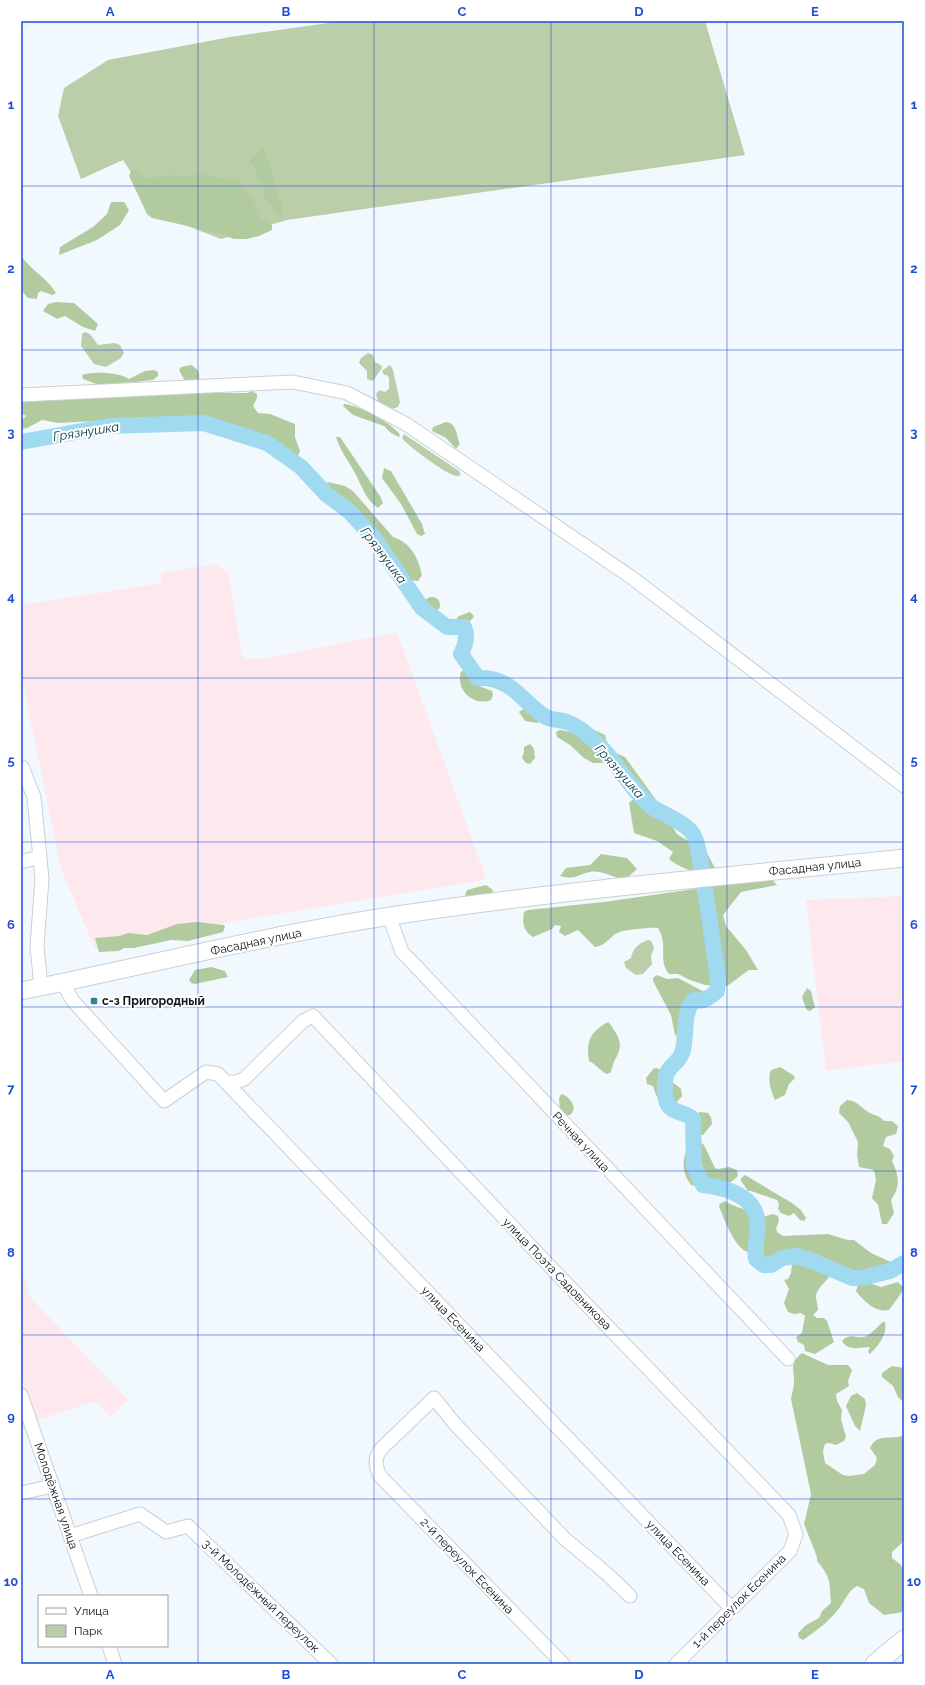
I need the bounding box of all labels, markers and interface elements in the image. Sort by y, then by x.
text: A [106,4,115,19]
text: B [282,4,291,19]
text: C [458,4,467,19]
text: D [634,4,644,19]
text: E [811,4,819,19]
text: 1 [8,97,15,112]
text: 1 [911,97,918,112]
text: 2 [7,261,15,276]
text: 2 [910,261,918,276]
water label: Грязнушка [52,419,120,444]
text: 3 [7,425,15,440]
text: 3 [910,425,918,440]
water label: Грязнушка [358,524,410,587]
text: 4 [7,589,15,604]
text: 4 [910,589,918,604]
water label: Грязнушка [592,741,647,802]
text: 5 [7,753,15,768]
text: 5 [910,753,918,768]
street label: Фасадная улица [768,855,862,879]
text: 6 [7,917,15,932]
text: 6 [910,917,918,932]
street label: Фасадная улица [209,926,303,958]
place label: с-з Пригородный [102,994,205,1008]
marker: с-з Пригородный [89,996,99,1006]
text: 7 [7,1081,15,1096]
text: 7 [910,1081,918,1096]
street label: Речная улица [550,1109,612,1175]
street label: улица Поэта Садовникова [500,1215,614,1333]
text: 8 [7,1245,15,1260]
text: 8 [910,1245,918,1260]
street label: улица Есенина [418,1283,488,1355]
text: 9 [7,1409,15,1424]
text: 9 [910,1409,918,1424]
street label: Молодёжная улица [31,1441,81,1551]
street label: 2-й переулок Есенина [418,1515,516,1617]
street label: улица Есенина [643,1517,713,1589]
street label: 3-й Молодёжный переулок [200,1536,322,1656]
street label: 1-й переулок Есенина [689,1551,789,1651]
text: 10 [4,1574,18,1589]
text: 10 [907,1574,921,1589]
legend [38,1595,168,1647]
text: Улица [74,1604,109,1618]
text: Парк [74,1624,103,1638]
text: A [106,1667,115,1682]
text: B [282,1667,291,1682]
text: C [458,1667,467,1682]
text: D [634,1667,644,1682]
text: E [811,1667,819,1682]

